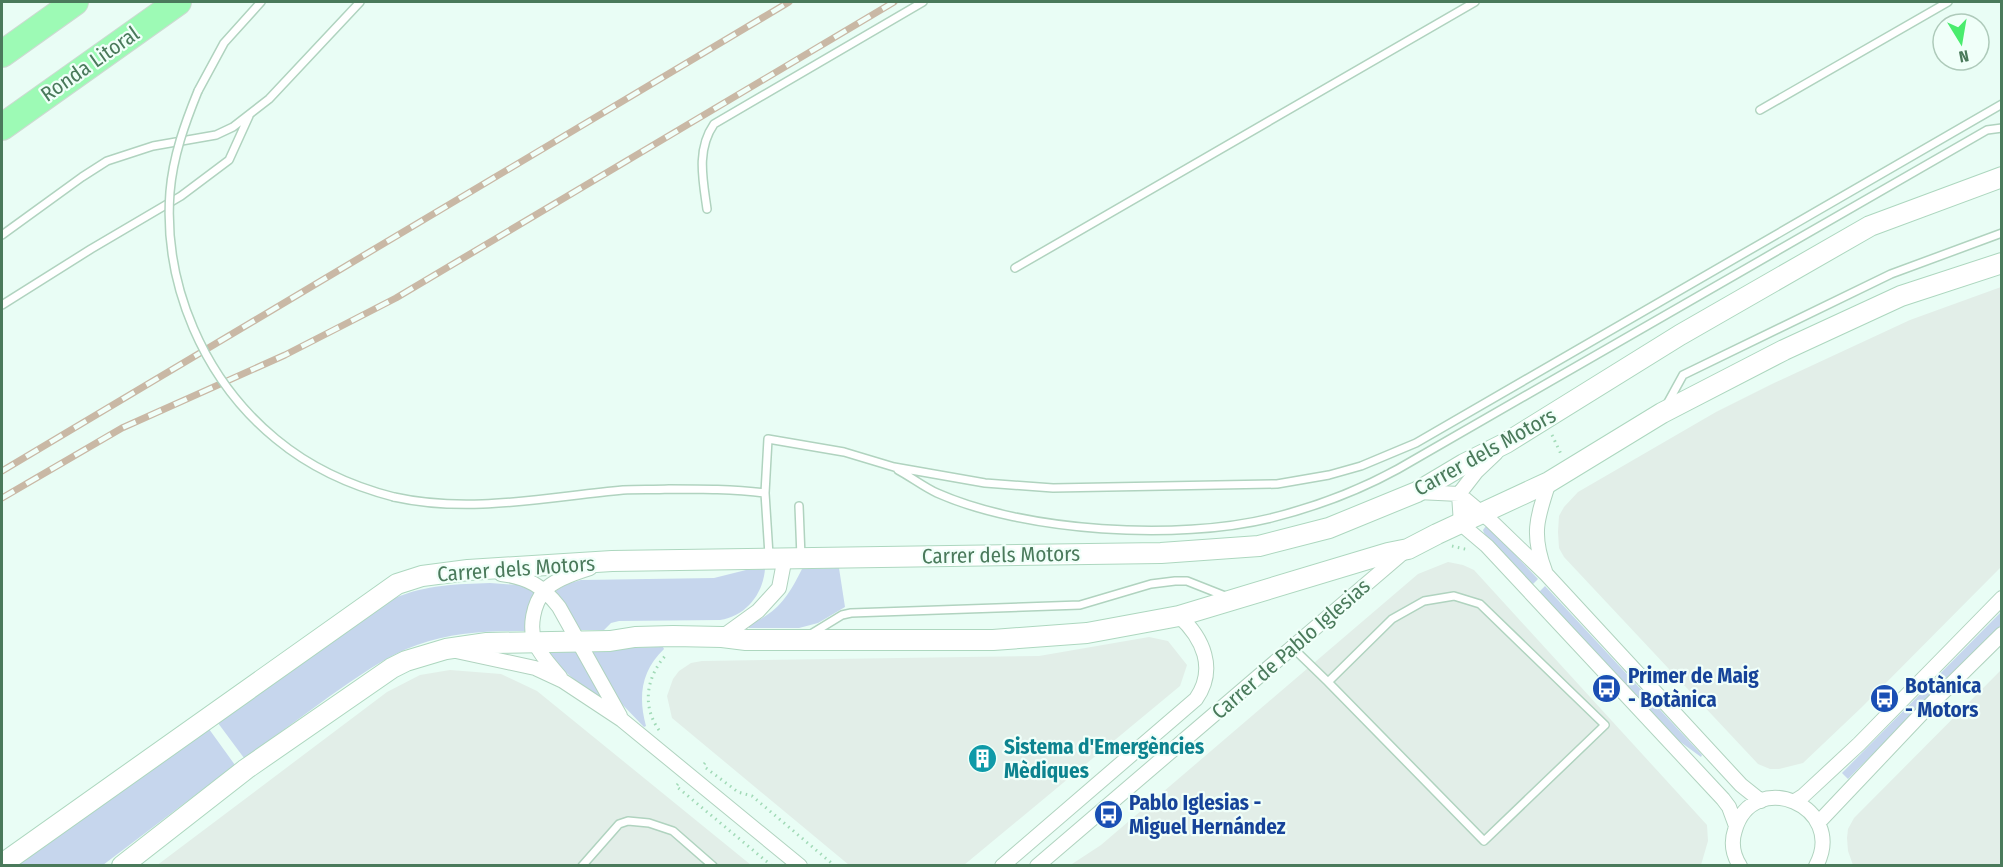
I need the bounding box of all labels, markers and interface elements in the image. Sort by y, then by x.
north arrow [1931,12,1991,72]
street label: Ronda Litoral [36,20,145,107]
text: N [1957,46,1970,66]
street label: Carrer dels Motors [1410,402,1560,502]
street label: Carrer dels Motors [922,541,1080,569]
street label: Carrer dels Motors [436,551,596,587]
street label: Carrer de Pablo Iglesias [1206,573,1376,725]
place label: Primer de Maig - Botànica [1628,663,1759,713]
bus stop icon: Primer de Maig - Botànica [1591,672,1623,704]
place label: Botànica - Motors [1905,673,1981,723]
bus stop icon: Botànica - Motors [1868,682,1900,714]
place label: Sistema d'Emergències Mèdiques [1004,734,1204,784]
building icon: Sistema d'Emergències Mèdiques [967,743,999,775]
place label: Pablo Iglesias - Miguel Hernández [1129,790,1286,840]
bus stop icon: Pablo Iglesias - Miguel Hernández [1092,799,1124,831]

